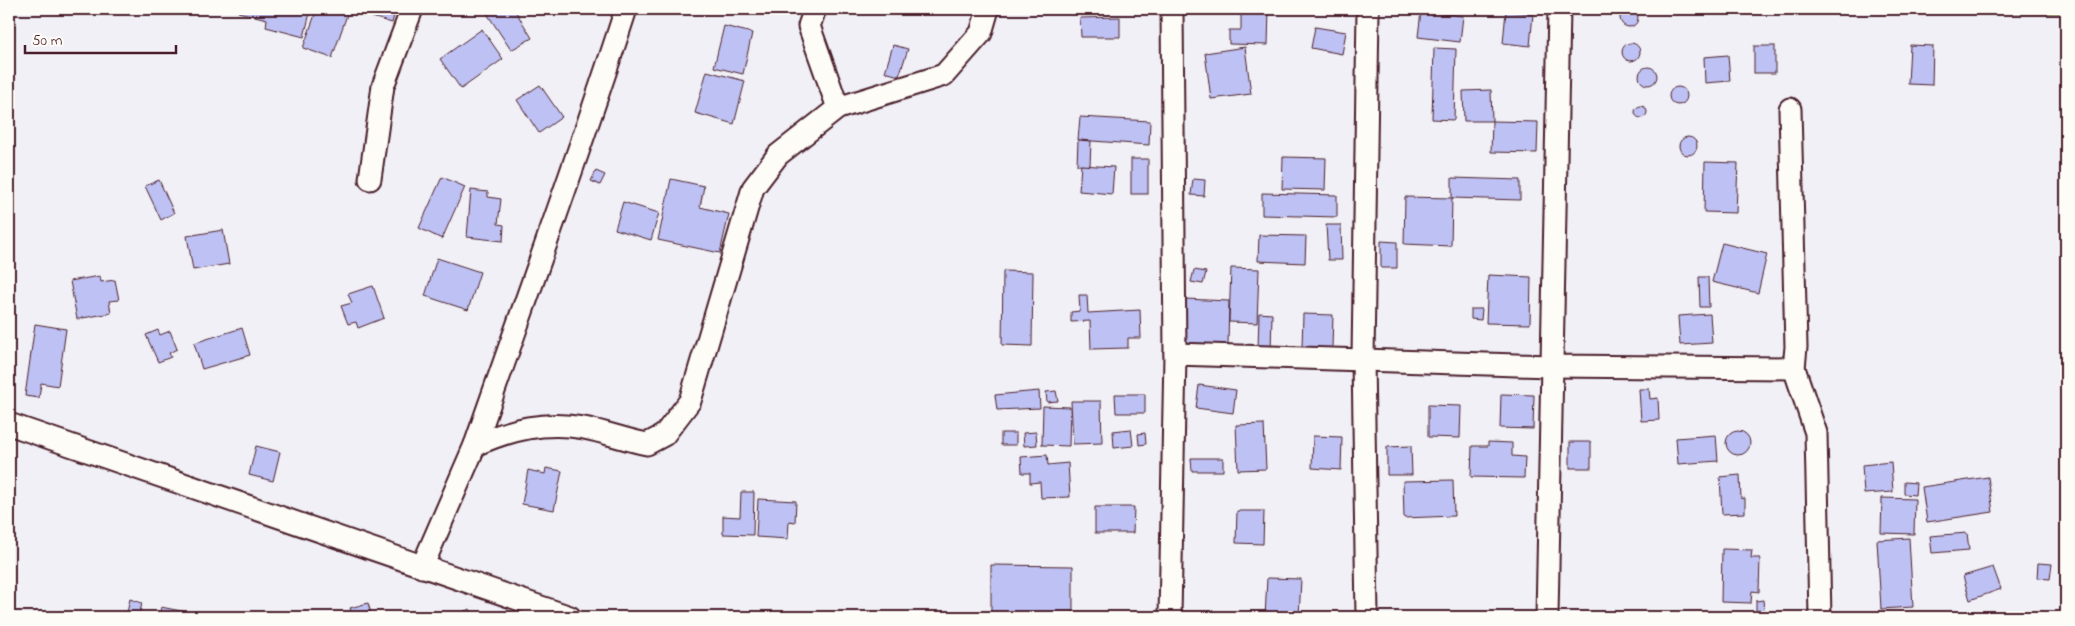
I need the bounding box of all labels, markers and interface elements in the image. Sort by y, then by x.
scale bar [25,22,176,54]
text: 50 m [32,30,63,52]

